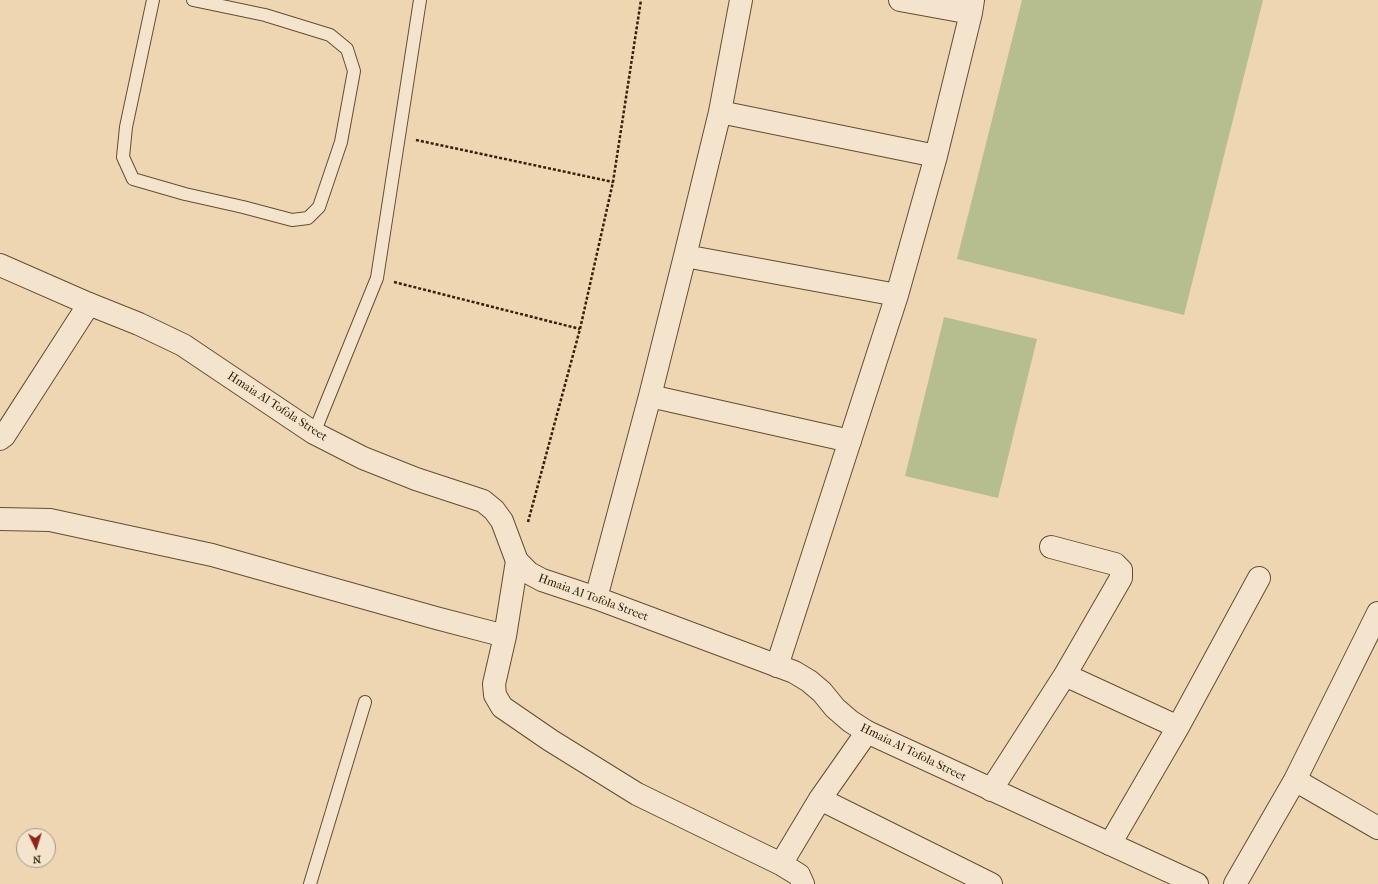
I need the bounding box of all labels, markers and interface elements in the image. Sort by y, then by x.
street label: Hmaia Al Tofola Street [224,369,330,445]
street label: Hmaia Al Tofola Street [536,571,650,625]
street label: Hmaia Al Tofola Street [858,721,968,785]
north arrow [16,828,56,868]
text: N [32,853,41,866]

